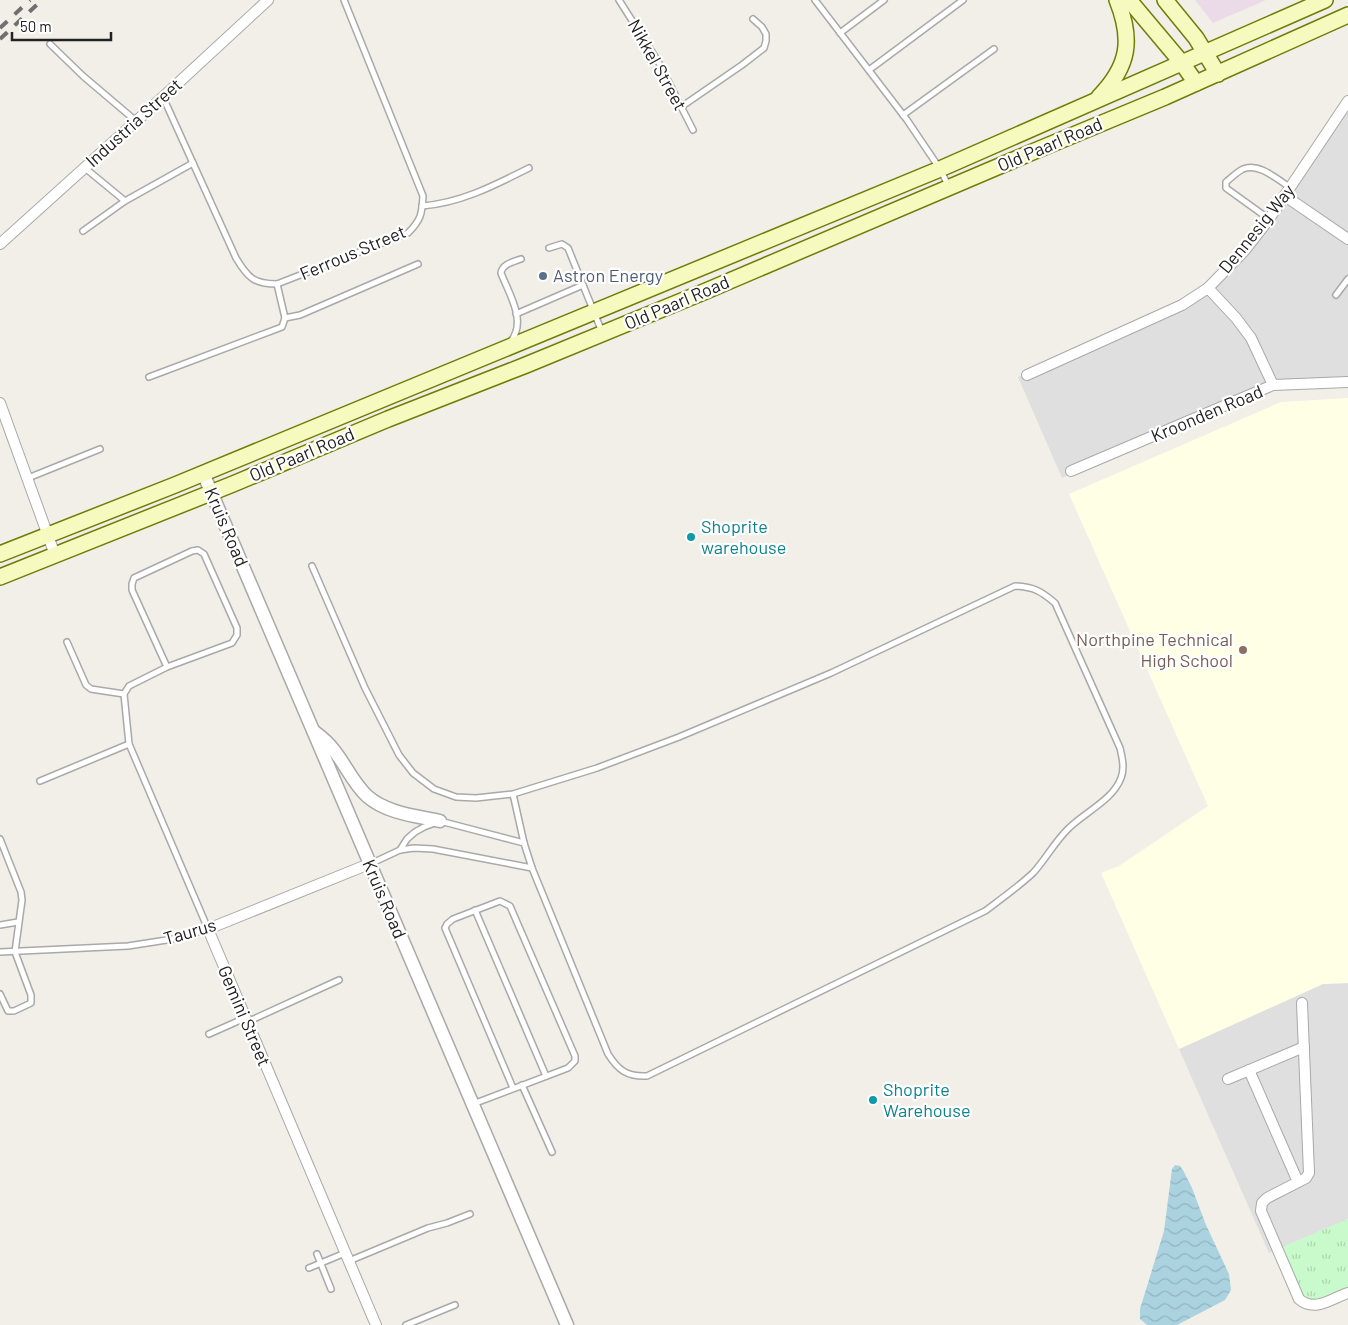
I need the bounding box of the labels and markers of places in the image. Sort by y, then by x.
place label: Astron Energy [553,264,663,286]
marker: Astron Energy [537,270,549,282]
place label: Shoprite warehouse [701,515,786,558]
marker: Shoprite warehouse [685,531,697,543]
place label: Northpine Technical High School [1076,628,1233,671]
marker: Northpine Technical High School [1237,644,1249,656]
place label: Shoprite Warehouse [883,1078,970,1121]
marker: Shoprite Warehouse [867,1094,879,1106]

